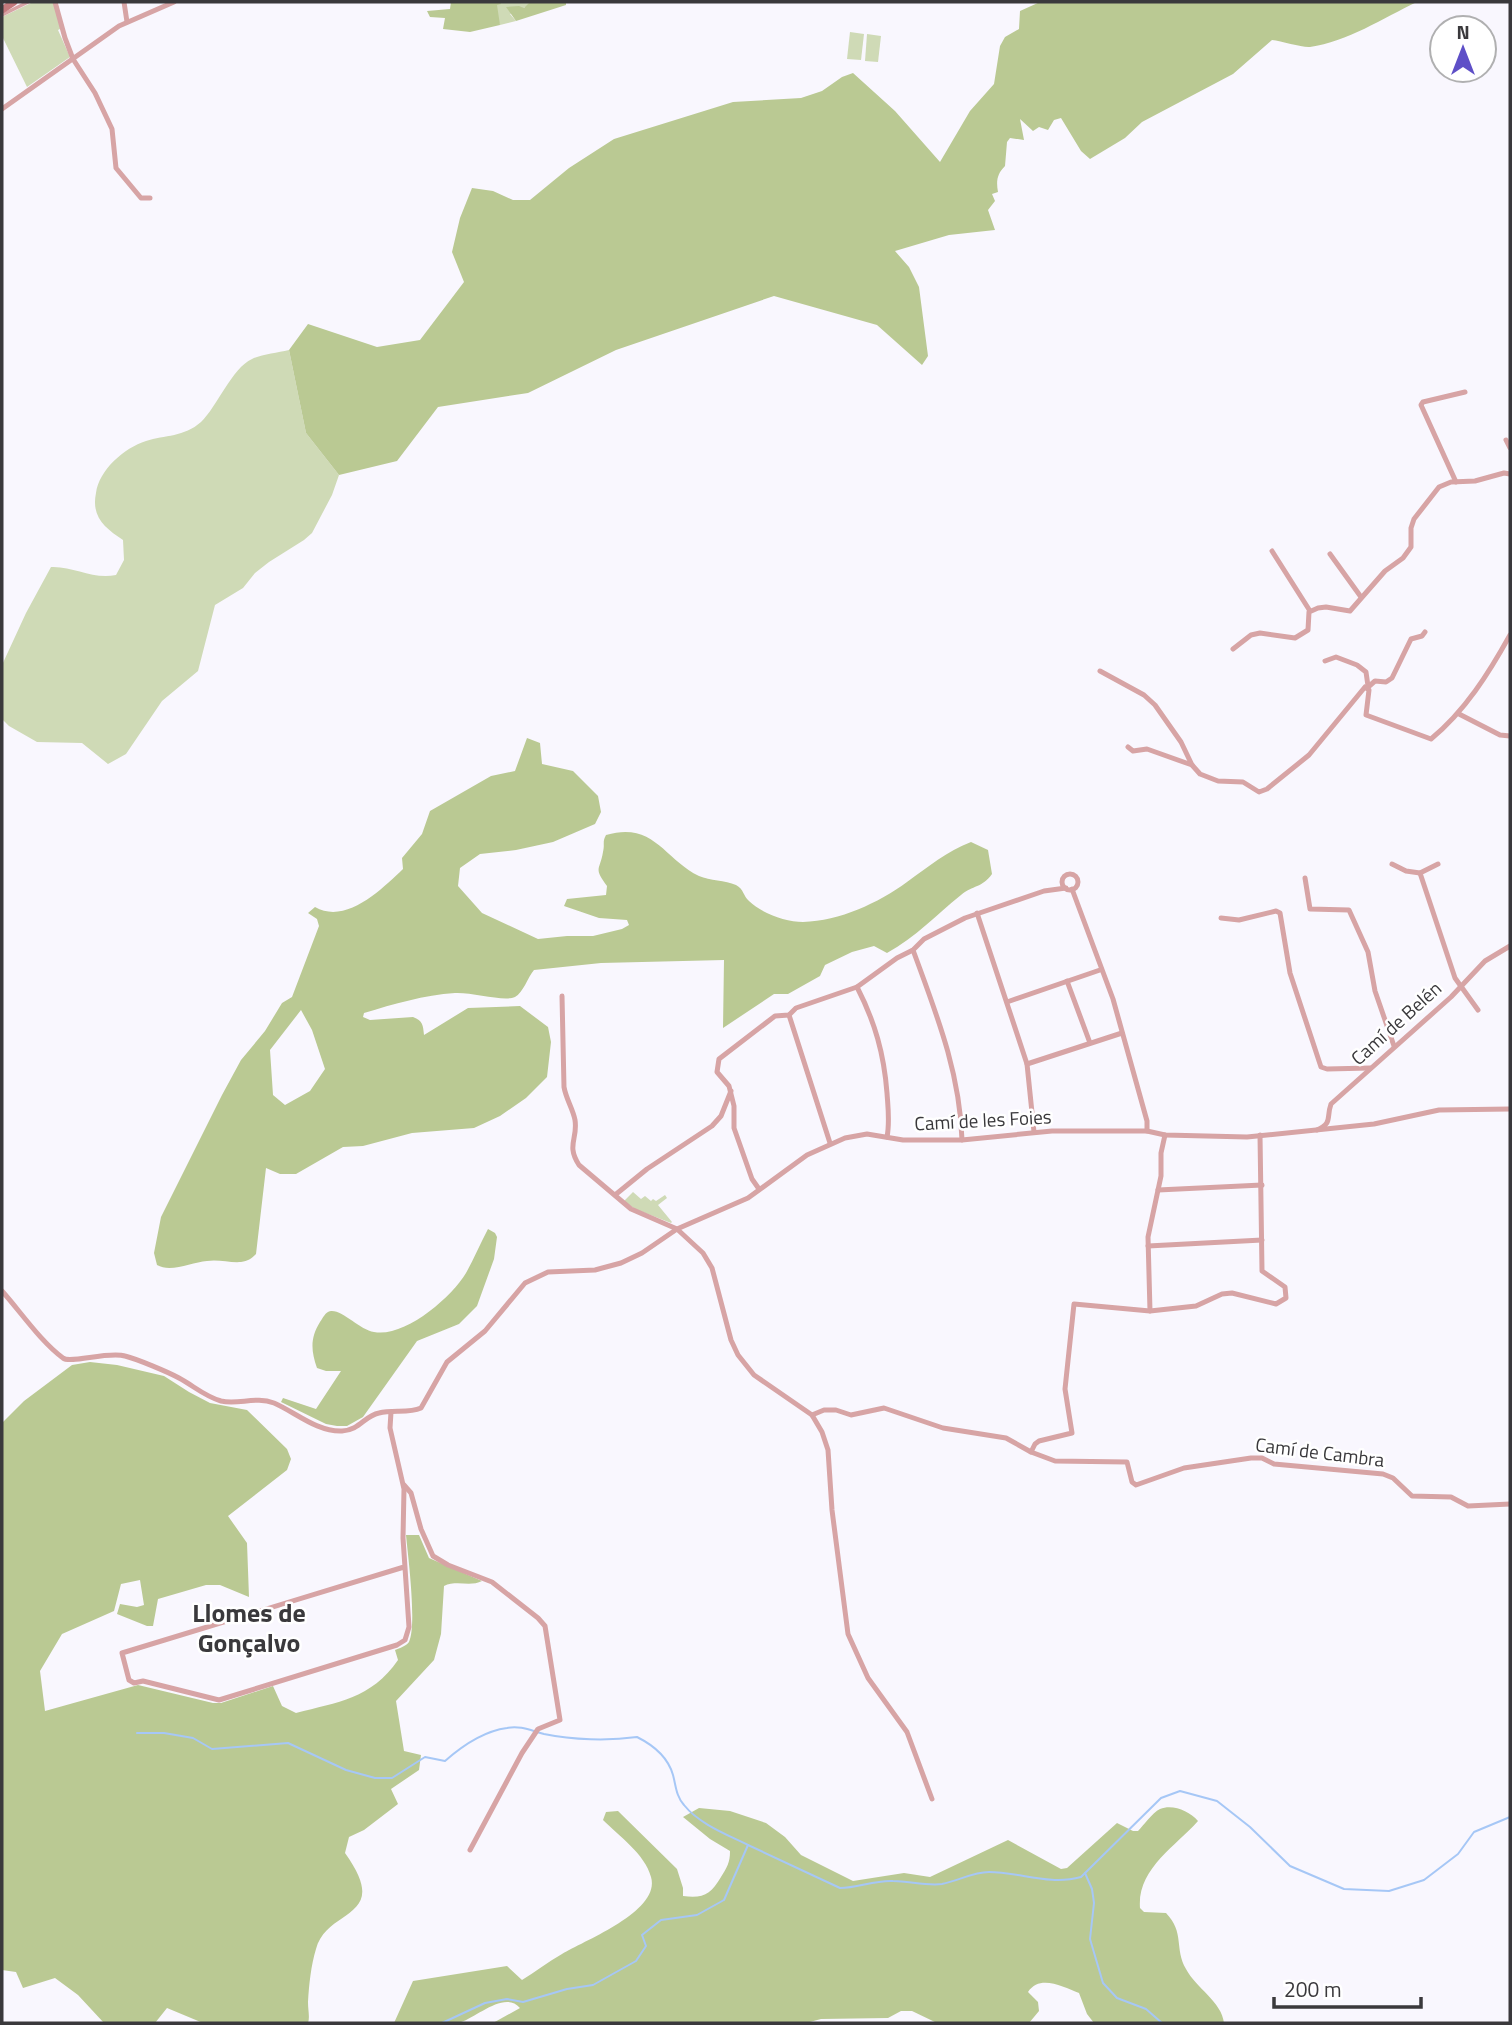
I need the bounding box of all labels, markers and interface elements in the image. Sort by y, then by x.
north arrow [1428,14,1498,84]
text: N [1456,17,1470,46]
street label: Camí de Belén [1344,974,1448,1071]
street label: Camí de les Foies [914,1101,1052,1138]
street label: Camí de Cambra [1254,1429,1387,1474]
district label: Llomes de Gonçalvo [192,1593,306,1662]
scale bar [1274,1966,1421,2010]
text: 200 m [1284,1973,1341,2005]

